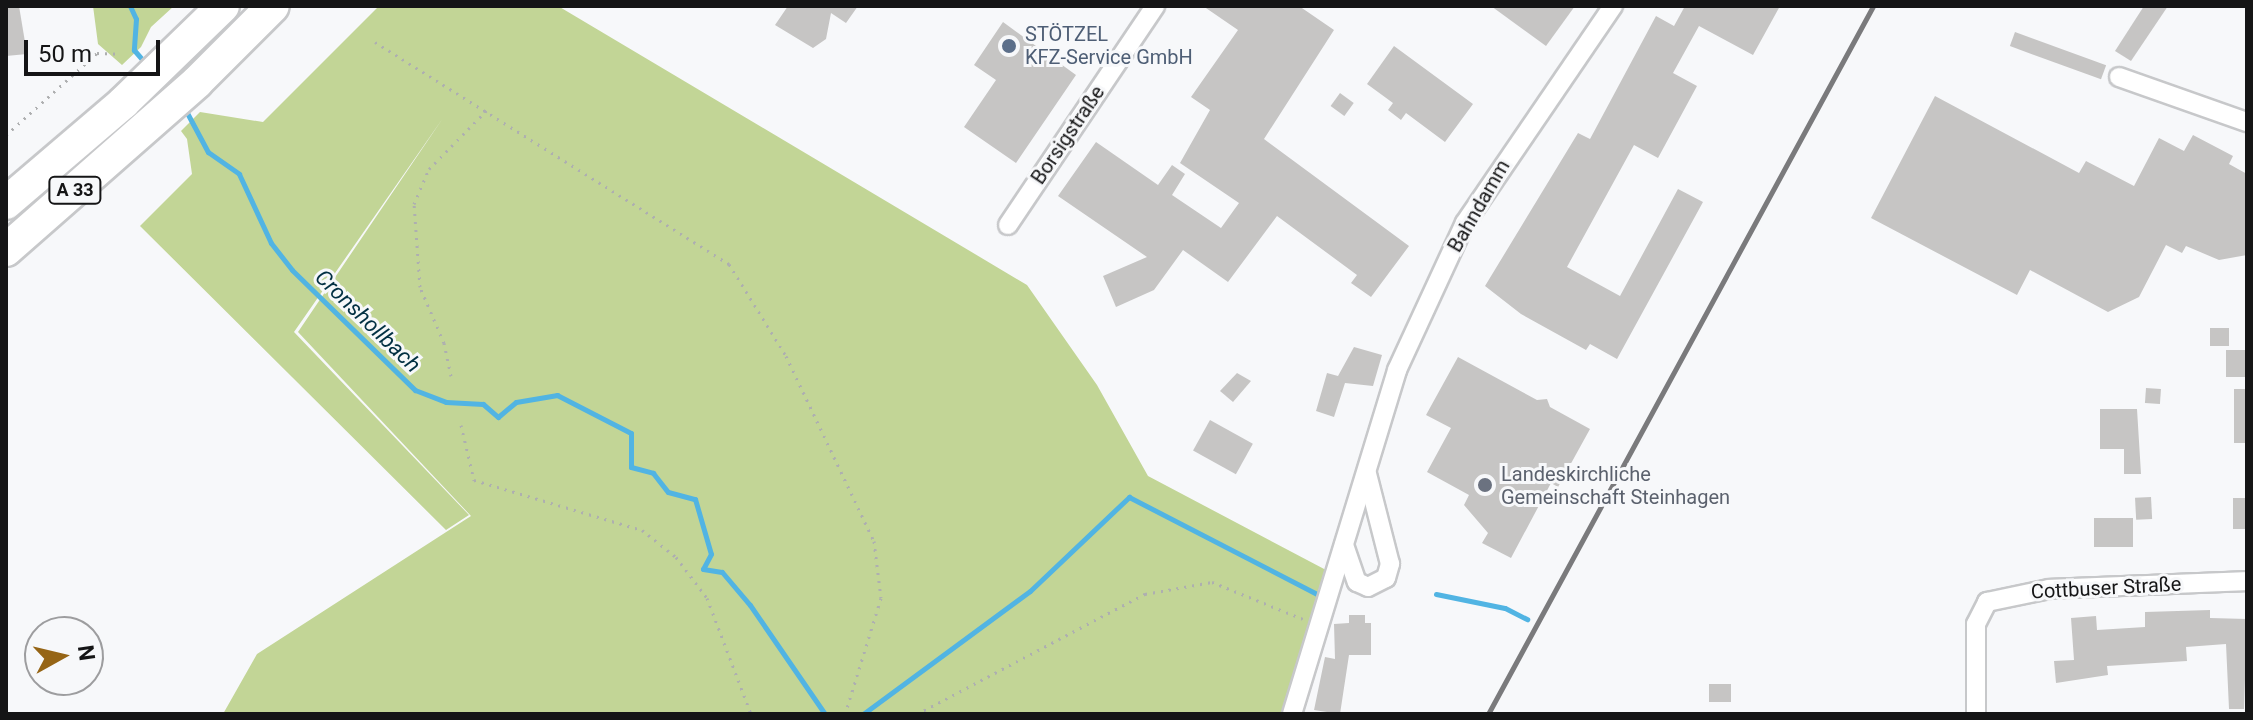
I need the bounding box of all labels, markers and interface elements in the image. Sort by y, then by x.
place label: STÖTZEL KFZ-Service GmbH [1025,22,1193,69]
scale bar [28,24,164,74]
marker: STÖTZEL KFZ-Service GmbH [1000,37,1018,55]
text: 50 m [38,40,92,68]
street label: Borsigstraße [1026,81,1110,189]
street label: Bahndamm [1443,156,1515,256]
road number: A 33 [47,176,103,204]
water label: Cronshollbach [310,264,426,378]
place label: Landeskirchliche Gemeinschaft Steinhagen [1501,462,1730,509]
marker: Landeskirchliche Gemeinschaft Steinhagen [1476,476,1494,494]
street label: Cottbuser Straße [2030,572,2182,604]
north arrow [24,616,104,696]
text: N [73,643,100,662]

